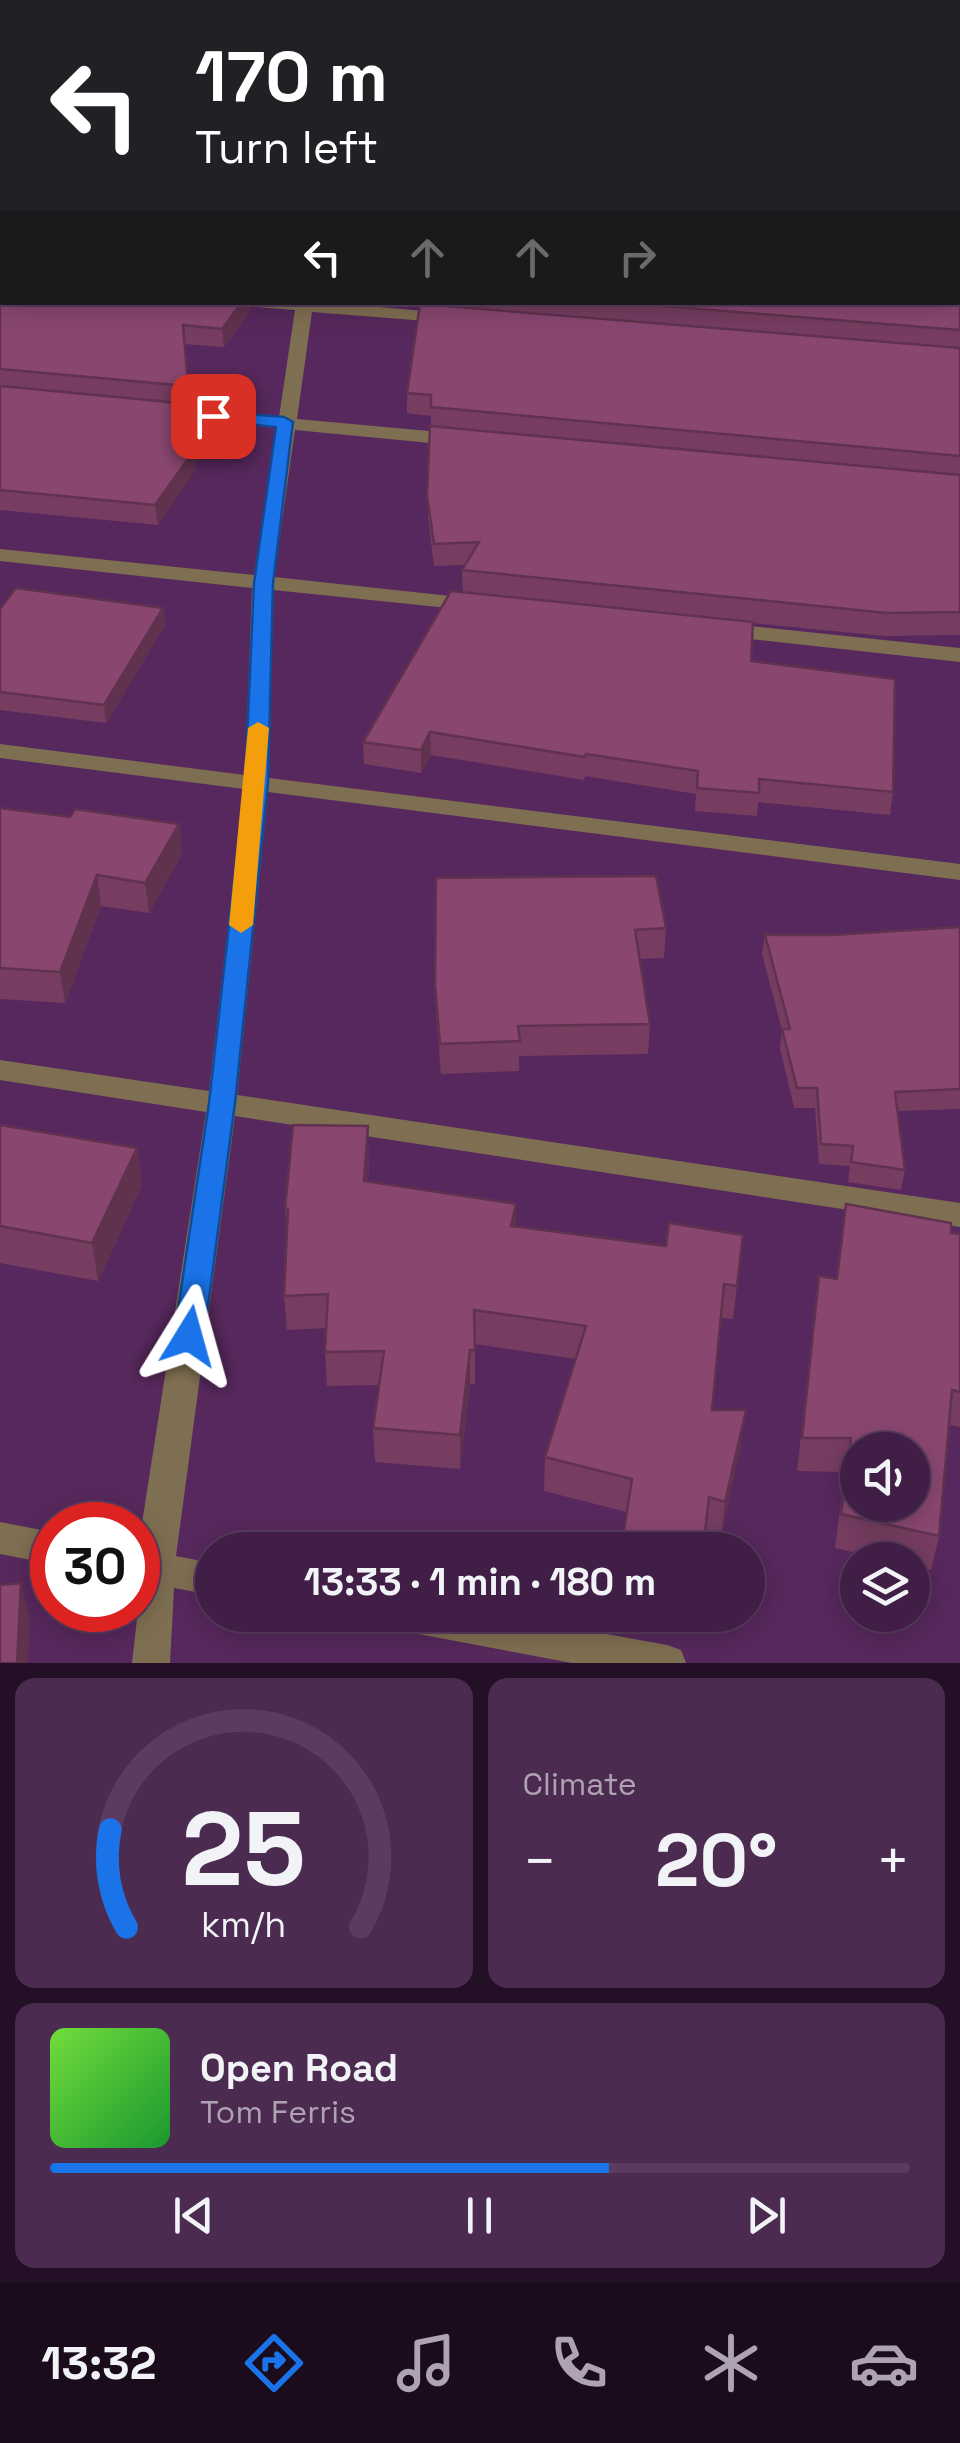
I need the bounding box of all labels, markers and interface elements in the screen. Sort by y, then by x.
text: 170 m [195,32,388,121]
icon: left [30,40,160,170]
text: Turn left [195,119,378,176]
icon: left [295,230,350,285]
icon: ahead [400,230,455,285]
icon: ahead [505,230,560,285]
icon: right [610,230,665,285]
pin [171,374,256,459]
icon: arrive [186,389,241,444]
position arrow [137,1284,241,1388]
map controls [840,1432,930,1632]
button: sound [840,1432,930,1522]
speed limit sign: 30 [30,1502,160,1632]
button: layers [840,1542,930,1632]
text: 13:33 · 1 min · 180 m [304,1558,656,1606]
text: Climate [523,1764,637,1804]
text: 25 [182,1783,306,1915]
text: 20° [655,1812,778,1908]
text: − [523,1826,557,1896]
text: + [876,1826,910,1896]
text: km/h [201,1902,286,1947]
text: Open Road [200,2044,398,2092]
text: Tom Ferris [200,2092,356,2132]
icon: previous [166,2188,221,2243]
icon: pause [452,2188,507,2243]
icon: next [739,2188,794,2243]
icon: directions [239,2328,309,2398]
icon: music [391,2328,461,2398]
icon: phone [544,2328,614,2398]
icon: climate [696,2328,766,2398]
icon: car [849,2328,919,2398]
text: 13:32 [41,2335,156,2392]

